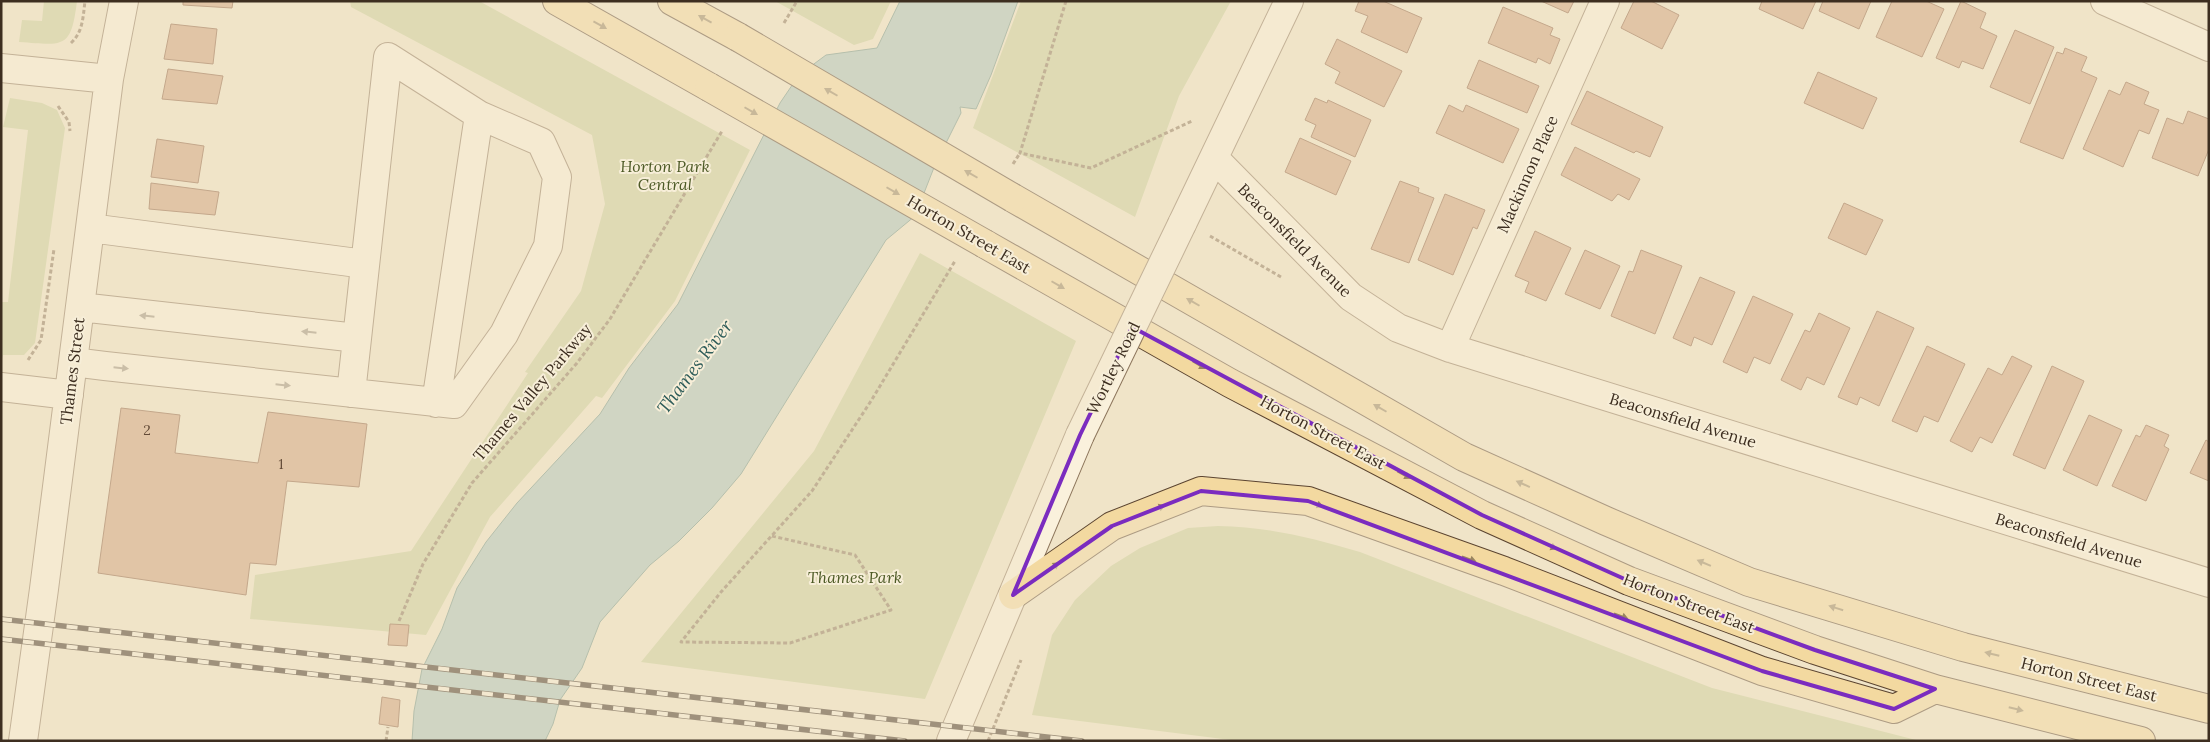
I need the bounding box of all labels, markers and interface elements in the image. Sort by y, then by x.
one-way arrow [698,15,711,24]
one-way arrow [593,21,607,29]
one-way arrow [824,87,837,96]
one-way arrow [744,107,759,115]
street label: Mackinnon Place [1492,112,1562,236]
park label: Horton Park Central [620,156,710,194]
one-way arrow [964,169,977,178]
street label: Beaconsfield Avenue [1234,179,1356,301]
one-way arrow [885,187,900,195]
street label: Horton Street East [904,190,1035,278]
one-way arrow [1051,281,1066,289]
one-way arrow [1186,297,1200,306]
one-way arrow [139,312,155,320]
street label: Thames Street [55,315,89,426]
water label: Thames River [652,315,738,418]
street label: Wortley Road [1082,318,1144,418]
street label: Thames Valley Parkway [469,319,596,465]
one-way arrow [300,328,316,336]
one-way arrow [1193,361,1206,370]
one-way arrow [114,364,130,372]
one-way arrow [275,382,291,390]
street label: Beaconsfield Avenue [1607,388,1759,452]
street label: Horton Street East [1257,390,1390,474]
one-way arrow [1373,404,1386,413]
house number: 2 [143,421,151,439]
house number: 1 [278,455,284,473]
one-way arrow [1397,471,1412,479]
one-way arrow [1516,479,1530,487]
one-way arrow [1309,500,1324,508]
one-way arrow [1151,504,1166,512]
street label: Beaconsfield Avenue [1993,508,2145,572]
one-way arrow [1543,542,1557,550]
one-way arrow [1462,555,1477,563]
one-way arrow [1696,559,1711,567]
one-way arrow [1046,562,1060,572]
park label: Thames Park [808,567,902,587]
street label: Horton Street East [1620,569,1758,638]
one-way arrow [1828,604,1843,612]
one-way arrow [1614,612,1629,620]
one-way arrow [1984,650,1999,658]
street label: Horton Street East [2019,652,2160,706]
one-way arrow [2009,706,2024,714]

